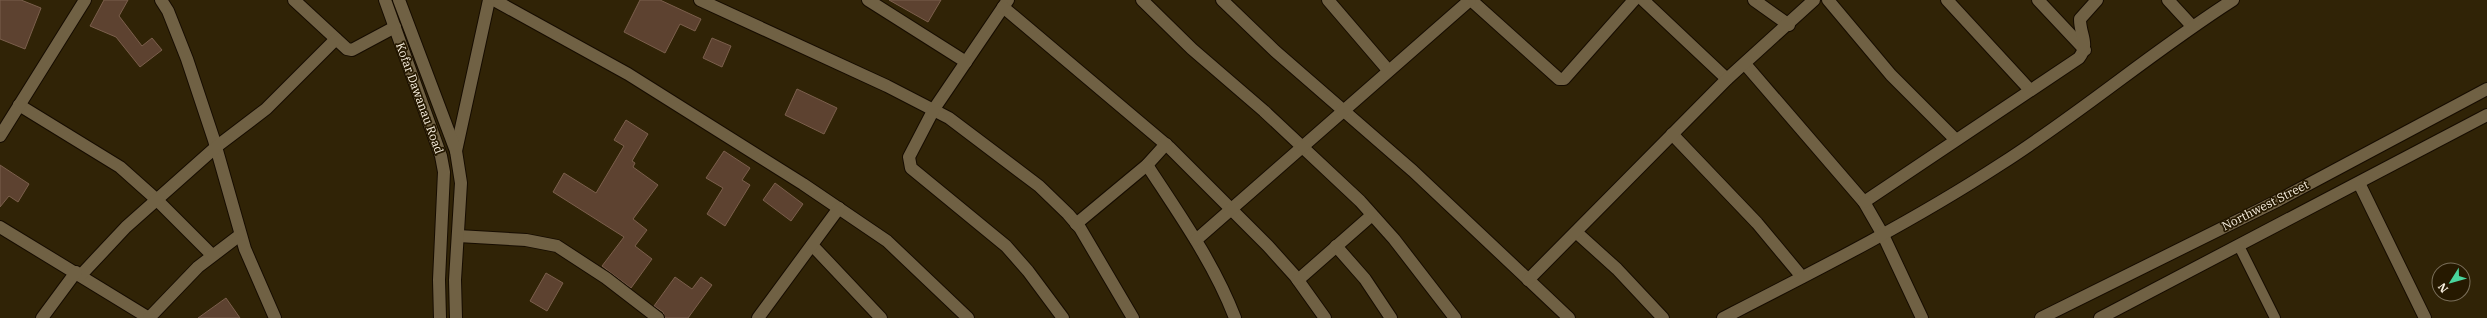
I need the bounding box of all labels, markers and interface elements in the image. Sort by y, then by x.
street label: Kofar Dawanau Road [393,40,447,156]
street label: Northwest Street [2219,177,2311,233]
north arrow [2431,262,2471,302]
text: N [2435,280,2451,296]

